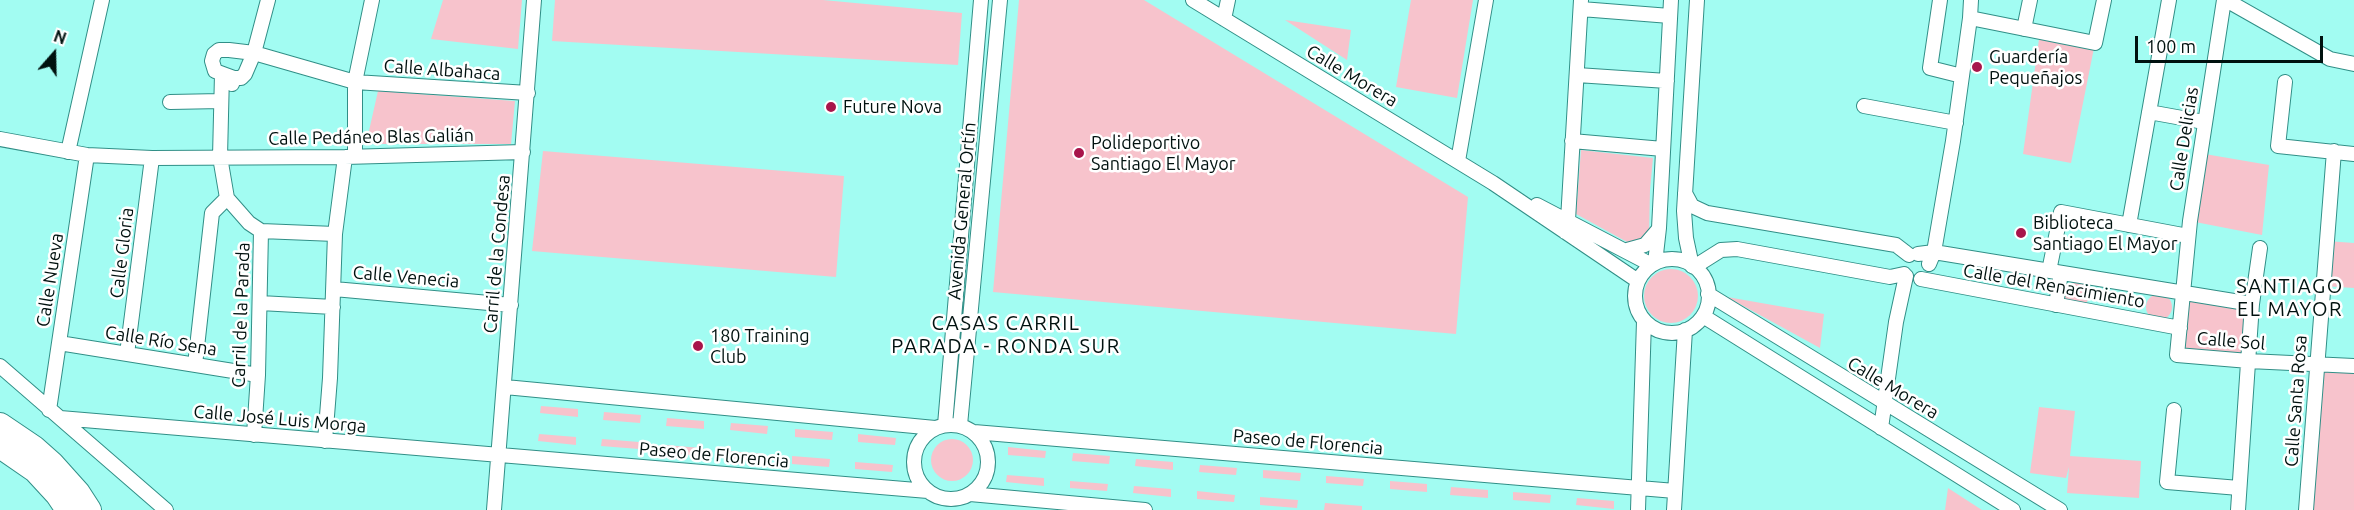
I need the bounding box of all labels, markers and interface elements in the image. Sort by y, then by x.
north arrow [24,24,84,84]
scale bar [2138,24,2326,62]
text: N [51,27,69,48]
text: 100 m [2146,36,2196,56]
street label: Calle Morera [1302,40,1402,112]
place label: Guardería Pequeñajos [1989,46,2082,88]
street label: Calle Albahaca [383,55,501,85]
marker: Guardería Pequeñajos [1970,60,1984,74]
street label: Calle Delicias [2165,85,2203,193]
place label: Future Nova [843,96,942,118]
marker: Future Nova [824,100,838,114]
street label: Avenida General Ortín [943,121,981,301]
street label: Calle Pedáneo Blas Galián [268,124,474,150]
place label: Polideportivo Santiago El Mayor [1091,132,1235,174]
marker: Polideportivo Santiago El Mayor [1072,146,1086,160]
street label: Carril de la Condesa [479,174,515,334]
street label: Calle Gloria [106,206,138,300]
place label: Biblioteca Santiago El Mayor [2033,212,2177,254]
marker: Biblioteca Santiago El Mayor [2014,226,2028,240]
street label: Calle Nueva [32,231,68,329]
street label: Carril de la Parada [228,242,254,388]
street label: Calle del Renacimiento [1961,259,2147,313]
street label: Calle Venecia [352,262,460,292]
district label: SANTIAGO EL MAYOR [2236,274,2344,321]
district label: CASAS CARRIL PARADA - RONDA SUR [891,311,1121,358]
street label: Calle Río Sena [104,321,218,361]
place label: 180 Training Club [710,325,810,368]
street label: Calle Sol [2196,327,2266,355]
street label: Calle Santa Rosa [2281,334,2311,468]
marker: 180 Training Club [691,339,705,353]
street label: Calle Morera [1843,352,1943,424]
street label: Calle José Luis Morga [193,401,367,437]
street label: Paseo de Florencia [1232,425,1384,459]
street label: Paseo de Florencia [638,438,790,472]

